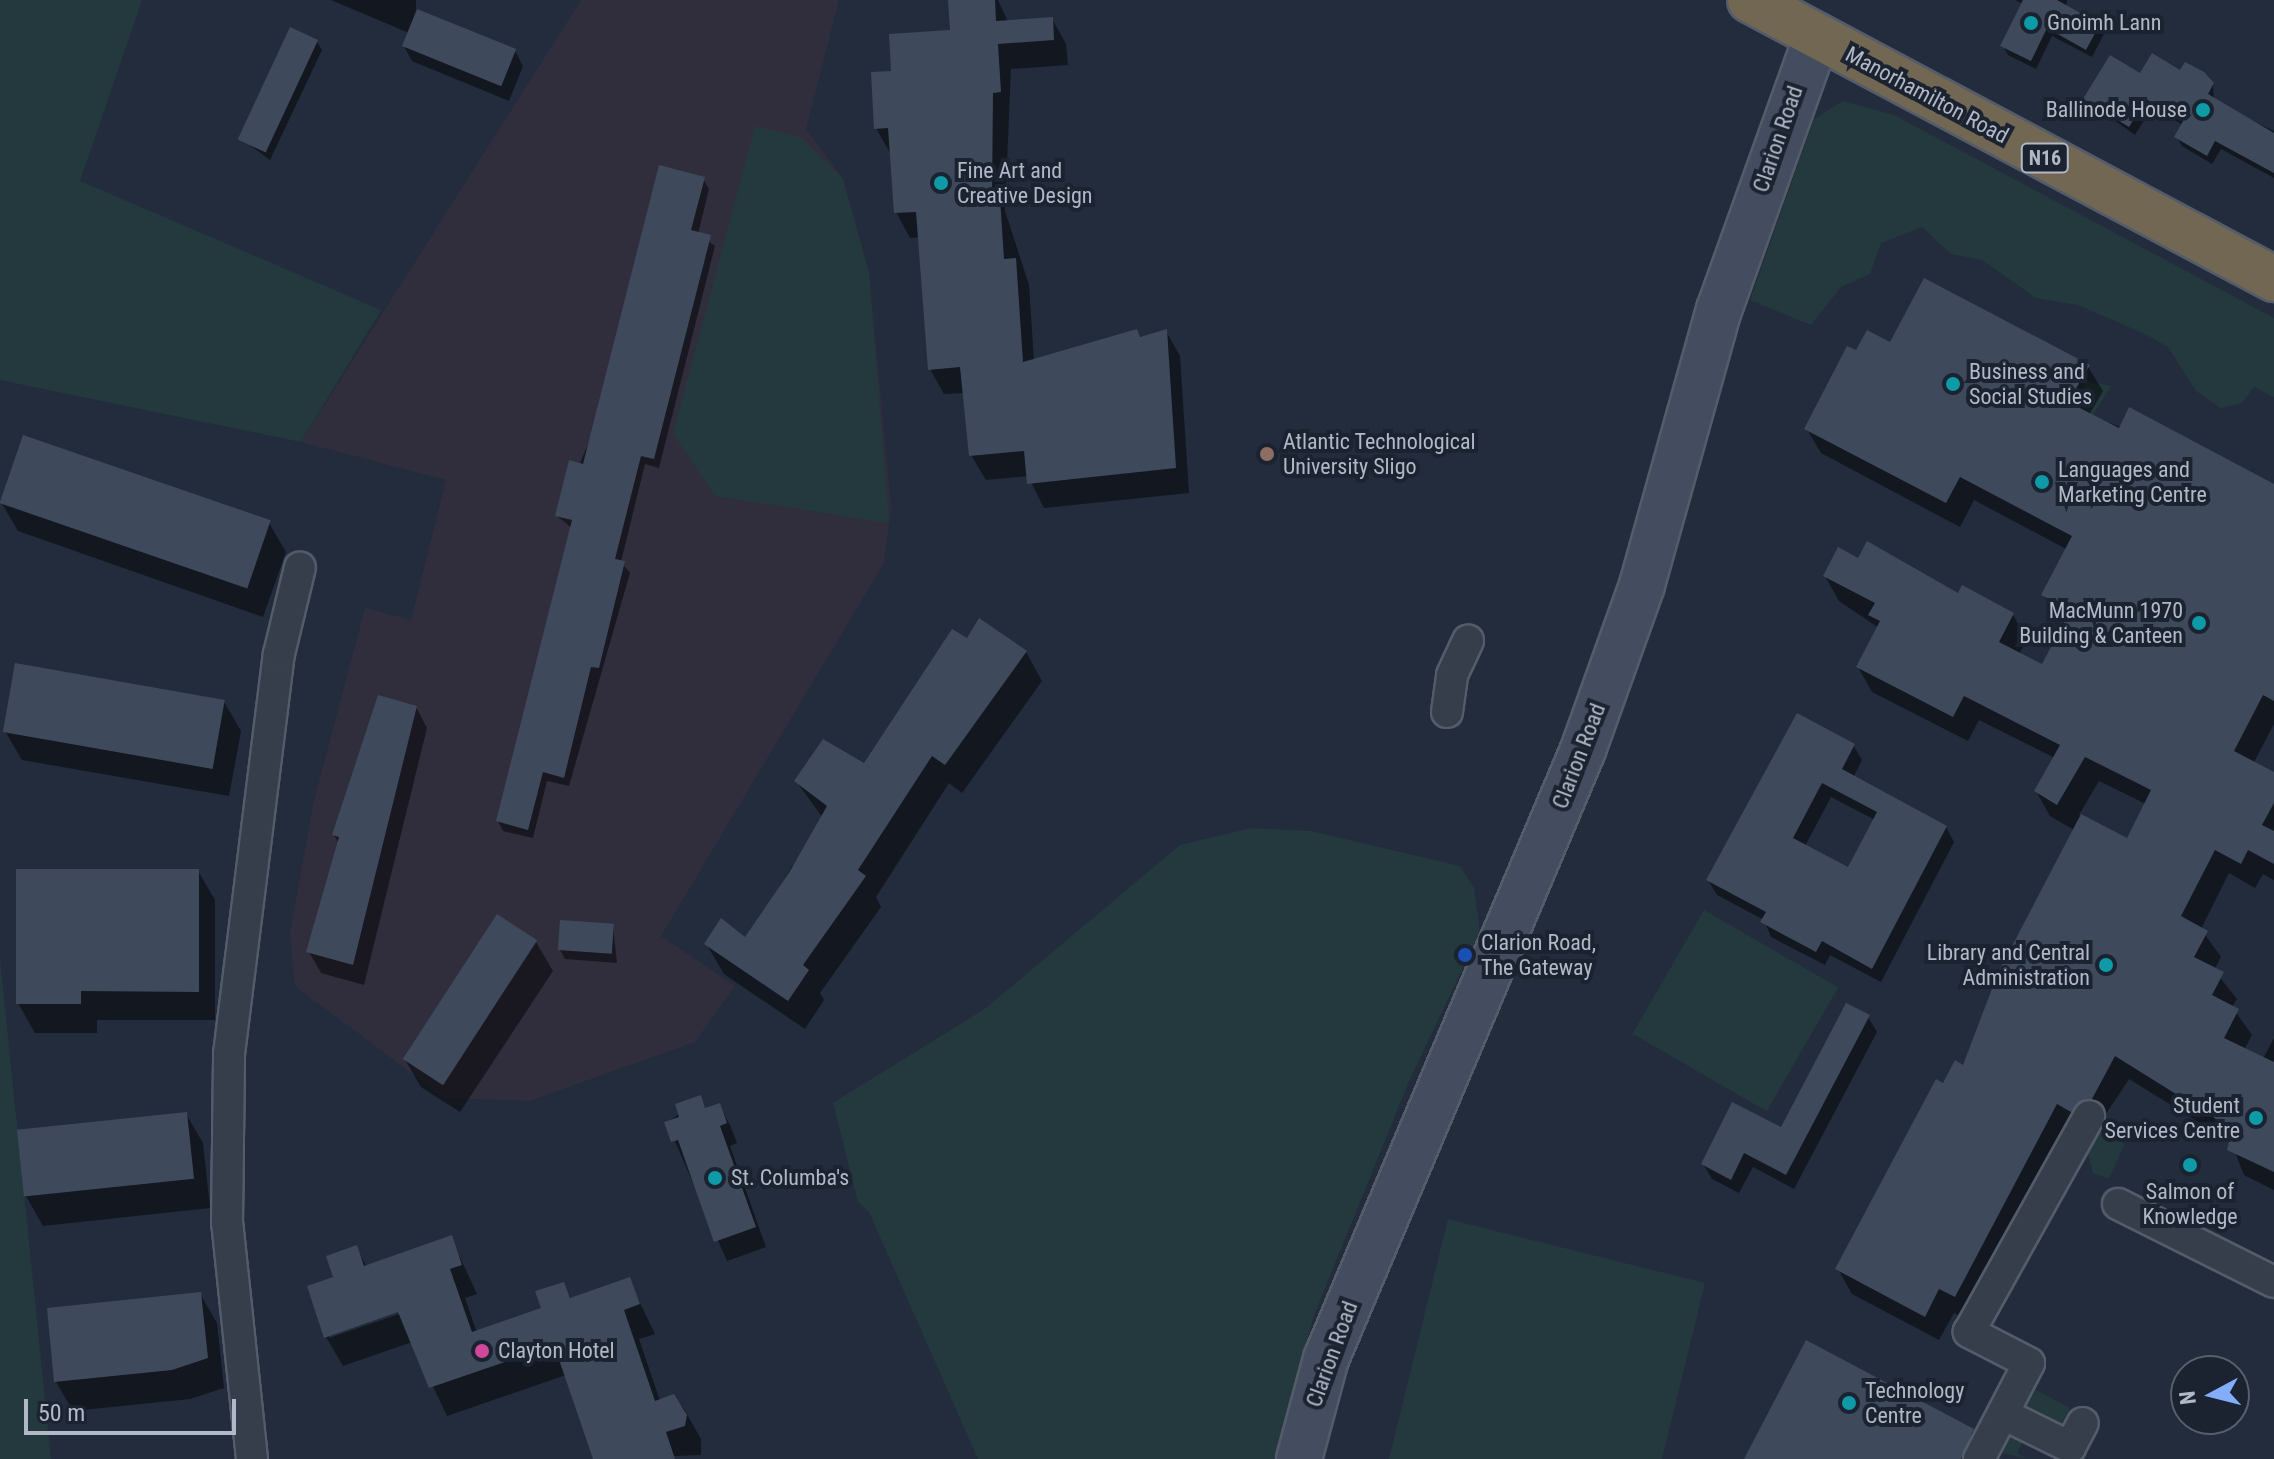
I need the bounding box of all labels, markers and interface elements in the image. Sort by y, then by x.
place label: Gnoimh Lann [2047,10,2161,36]
marker: Gnoimh Lann [2022,14,2040,32]
street label: Manorhamilton Road [1841,41,2013,149]
street label: Clarion Road [1747,82,1809,196]
place label: Ballinode House [2046,97,2187,123]
marker: Ballinode House [2194,101,2212,119]
road number: N16 [2019,142,2071,174]
place label: Fine Art and Creative Design [957,157,1092,208]
marker: Fine Art and Creative Design [932,174,950,192]
place label: Business and Social Studies [1969,358,2092,410]
marker: Business and Social Studies [1944,375,1962,393]
place label: Atlantic Technological University Sligo [1283,428,1476,480]
marker: Atlantic Technological University Sligo [1258,445,1276,463]
place label: Languages and Marketing Centre [2058,456,2207,508]
marker: Languages and Marketing Centre [2033,473,2051,491]
place label: MacMunn 1970 Building & Canteen [2019,597,2183,648]
marker: MacMunn 1970 Building & Canteen [2190,614,2208,632]
street label: Clarion Road [1547,700,1611,812]
place label: Clarion Road, The Gateway [1481,929,1596,980]
place label: Library and Central Administration [1927,939,2090,990]
marker: Clarion Road, The Gateway [1456,946,1474,964]
marker: Library and Central Administration [2097,956,2115,974]
place label: Student Services Centre [2105,1092,2240,1144]
marker: Student Services Centre [2247,1109,2265,1127]
marker: Salmon of Knowledge [2181,1156,2199,1174]
place label: St. Columba's [731,1165,849,1191]
marker: St. Columba's [706,1169,724,1187]
place label: Salmon of Knowledge [2142,1178,2238,1230]
street label: Clarion Road [1301,1297,1363,1411]
place label: Clayton Hotel [498,1338,615,1364]
marker: Clayton Hotel [473,1342,491,1360]
north arrow [2170,1355,2250,1435]
place label: Technology Centre [1865,1377,1964,1428]
scale bar [28,1383,240,1433]
text: N [2174,1390,2201,1406]
marker: Technology Centre [1840,1394,1858,1412]
text: 50 m [38,1399,85,1427]

